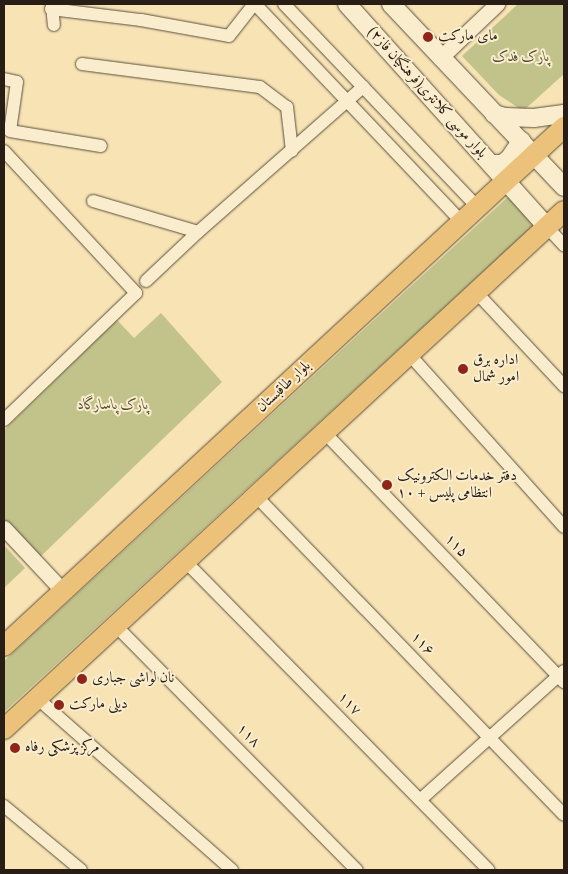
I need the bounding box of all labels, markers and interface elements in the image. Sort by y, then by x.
street label: بلوار موسی کلانتری(فرهنگیان فاز۲) [363,24,491,162]
place label: مای مارکت [438,28,498,46]
marker: مای مارکت [422,31,434,43]
park label: پارک فدک [492,49,550,67]
place label: اداره برق امور شمال [473,351,519,386]
street label: بلوار طاقبستان [253,357,315,417]
marker: اداره برق امور شمال [457,363,469,375]
park label: پارک پاسارگاد [77,397,149,415]
place label: دفتر خدمات الکترونیک انتظامی پلیس + ۱۰ [397,467,517,502]
marker: دفتر خدمات الکترونیک انتظامی پلیس + ۱۰ [381,479,393,491]
street label: ۱۱۵ [440,530,472,562]
street label: ۱۱۶ [406,628,438,660]
place label: نان لواشی جباری [92,670,174,688]
marker: نان لواشی جباری [76,673,88,685]
street label: ۱۱۷ [333,688,365,720]
place label: دیلی مارکت [69,696,128,714]
marker: دیلی مارکت [53,699,65,711]
street label: ۱۱۸ [232,720,264,752]
place label: مرکز پزشکی رفاه [25,739,99,757]
marker: مرکز پزشکی رفاه [9,742,21,754]

